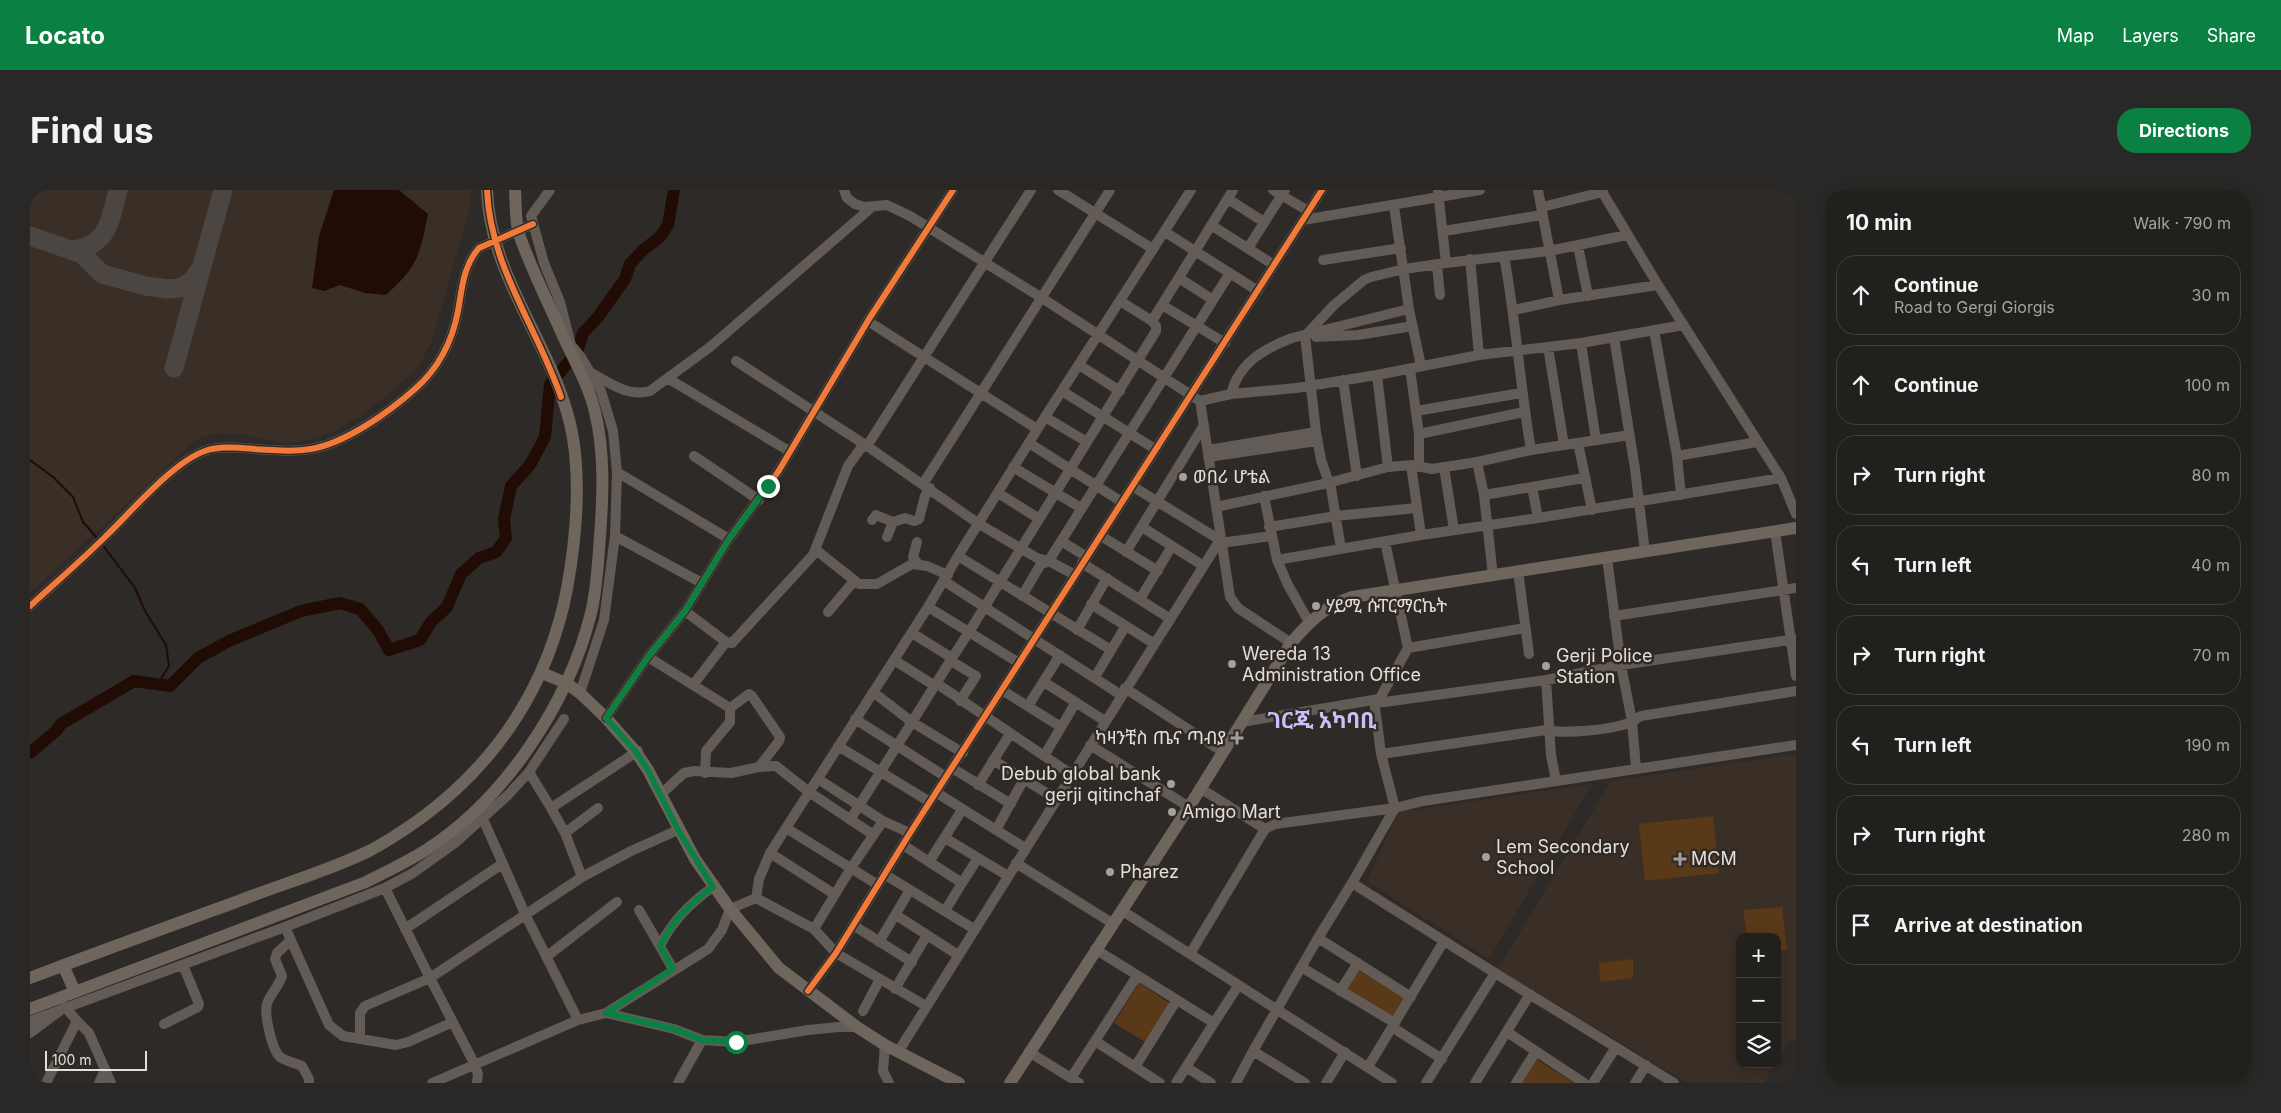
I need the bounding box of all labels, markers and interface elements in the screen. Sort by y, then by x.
text: Locato [25,21,105,50]
text: Map [2057,25,2094,46]
text: Layers [2122,25,2179,46]
text: Share [2207,25,2256,46]
button: Directions [2117,108,2251,153]
text: Find us [30,109,154,151]
text: 10 min [1846,210,1912,235]
text: Walk · 790 m [2133,213,2231,233]
text: Continue [1894,274,1979,297]
icon: ahead [1847,281,1875,309]
text: 30 m [2192,285,2230,305]
text: Road to Gergi Giorgis [1894,297,2055,317]
icon: ahead [1847,371,1875,399]
text: Continue [1894,374,1979,397]
text: 100 m [2185,375,2230,395]
icon: right [1847,461,1875,489]
text: Turn right [1894,464,1985,487]
text: 80 m [2191,465,2230,485]
place label: ወበሪ ሆቴል [1193,466,1270,487]
marker: ወበሪ ሆቴል [1177,471,1189,483]
route end [757,475,780,498]
icon: left [1847,551,1875,579]
text: Turn left [1894,554,1972,577]
text: 40 m [2191,555,2230,575]
place label: ሃይሚ ሱፐርማርኬት [1326,595,1447,616]
marker: ሃይሚ ሱፐርማርኬት [1310,600,1322,612]
icon: right [1847,641,1875,669]
place label: Wereda 13 Administration Office [1242,643,1421,685]
text: Turn right [1894,644,1985,667]
place label: Gerji Police Station [1556,645,1652,687]
text: 70 m [2193,645,2230,665]
marker: Wereda 13 Administration Office [1226,658,1238,670]
marker: Gerji Police Station [1540,660,1552,672]
district label: ገርጂ አካባቢ [1267,707,1377,733]
place label: ካዛንቺስ ጤና ጣብያ [1095,727,1226,748]
marker: ካዛንቺስ ጤና ጣብያ [1230,731,1244,745]
icon: left [1847,731,1875,759]
text: Turn left [1894,734,1972,757]
text: 190 m [2185,735,2230,755]
place label: Debub global bank gerji qitinchaf [1001,763,1161,805]
marker: Debub global bank gerji qitinchaf [1165,778,1177,790]
place label: Amigo Mart [1182,801,1281,822]
marker: Amigo Mart [1166,806,1178,818]
icon: right [1847,821,1875,849]
text: Turn right [1894,824,1985,847]
text: 280 m [2182,825,2230,845]
place label: Lem Secondary School [1496,836,1630,878]
place label: MCM [1691,848,1737,869]
marker: Lem Secondary School [1480,851,1492,863]
marker: MCM [1673,852,1687,866]
place label: Pharez [1120,861,1179,882]
marker: Pharez [1104,866,1116,878]
icon: arrive [1847,911,1875,939]
text: Arrive at destination [1894,914,2083,937]
map controls [1736,933,1781,1068]
button: + [1736,933,1781,978]
button: − [1736,978,1781,1023]
button: layers [1736,1023,1781,1068]
route start [725,1031,748,1054]
scale bar [45,1048,148,1071]
text: 100 m [52,1051,92,1068]

